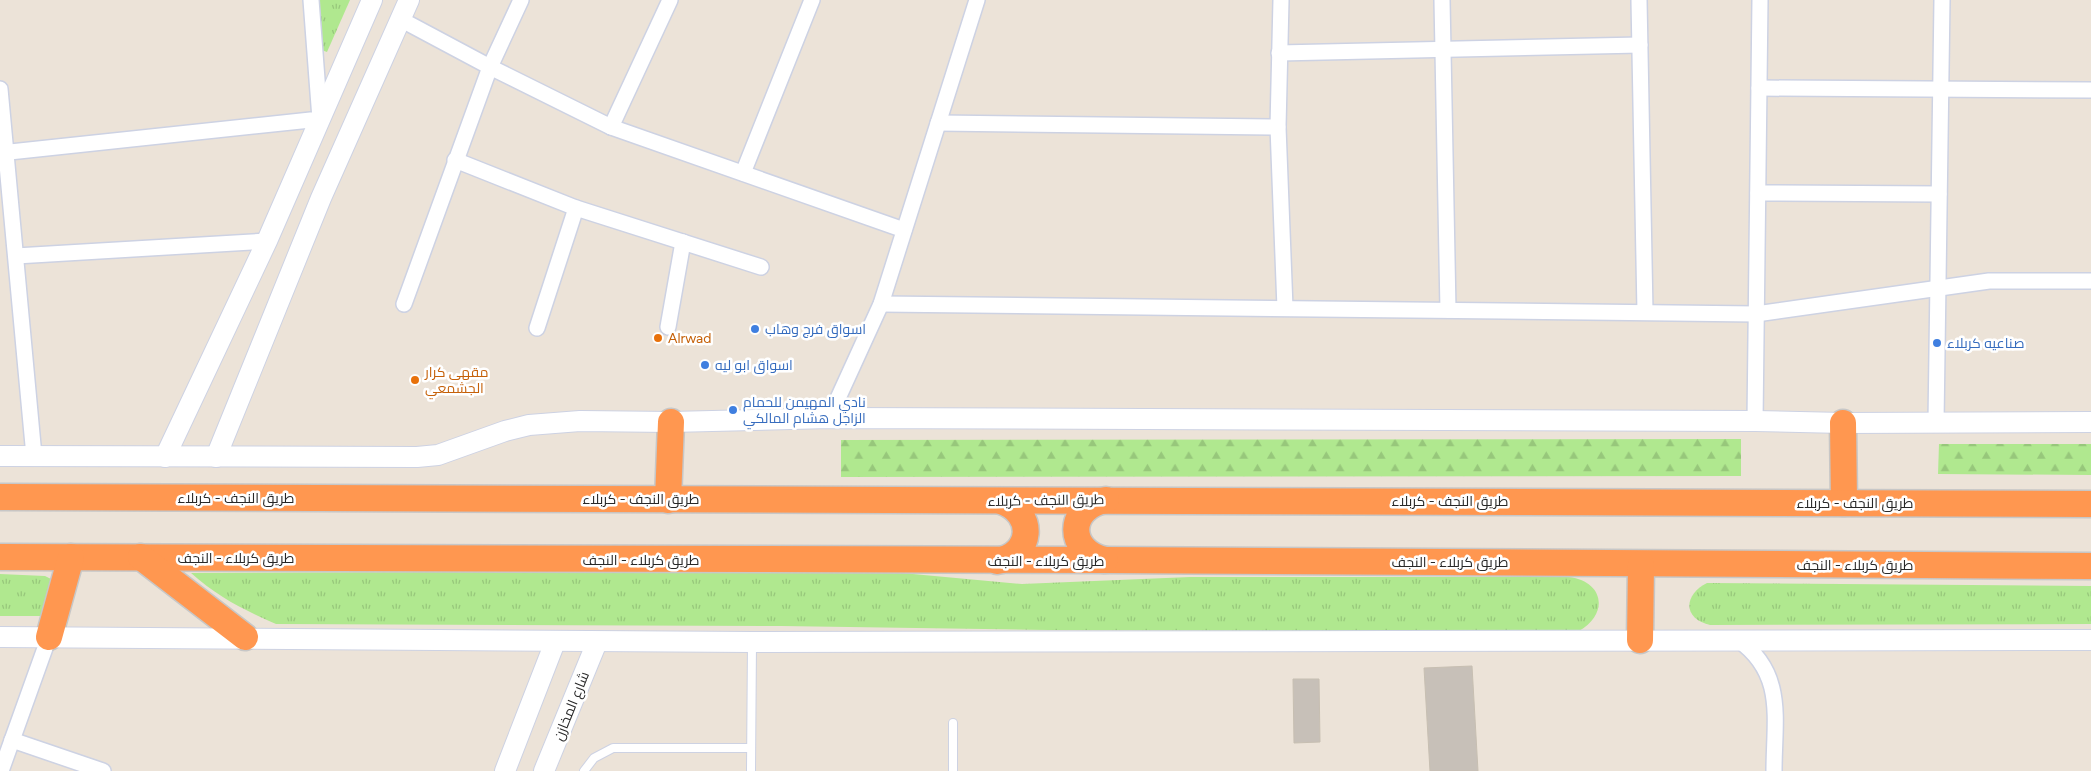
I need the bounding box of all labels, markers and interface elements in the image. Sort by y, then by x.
place label: اسواق فرج وهاب [765,321,866,338]
marker: اسواق فرج وهاب [749,323,761,335]
place label: Alrwad [668,330,711,347]
marker: Alrwad [652,332,664,344]
place label: صناعيه كربلاء [1947,335,2024,352]
marker: صناعيه كربلاء [1931,337,1943,349]
place label: اسواق ابو ليه [715,357,793,374]
marker: اسواق ابو ليه [699,359,711,371]
place label: مقهى كرار الجشمعي [424,364,488,400]
marker: مقهى كرار الجشمعي [409,374,421,386]
place label: نادي المهيمن للحمام الزاجل هشام المالكي [743,394,866,430]
marker: نادي المهيمن للحمام الزاجل هشام المالكي [727,404,739,416]
street label: طريق النجف - كربلاء [178,490,294,507]
street label: طريق النجف - كربلاء [583,491,699,508]
street label: طريق النجف - كربلاء [987,491,1105,510]
street label: طريق النجف - كربلاء [1392,493,1508,510]
street label: طريق النجف - كربلاء [1797,495,1913,512]
street label: طريق كربلاء - النجف [178,550,294,567]
street label: طريق كربلاء - النجف [583,552,699,569]
street label: طريق كربلاء - النجف [988,553,1104,570]
street label: طريق كربلاء - النجف [1392,554,1508,571]
street label: طريق كربلاء - النجف [1797,557,1913,574]
street label: شارع المخازن [550,669,593,743]

